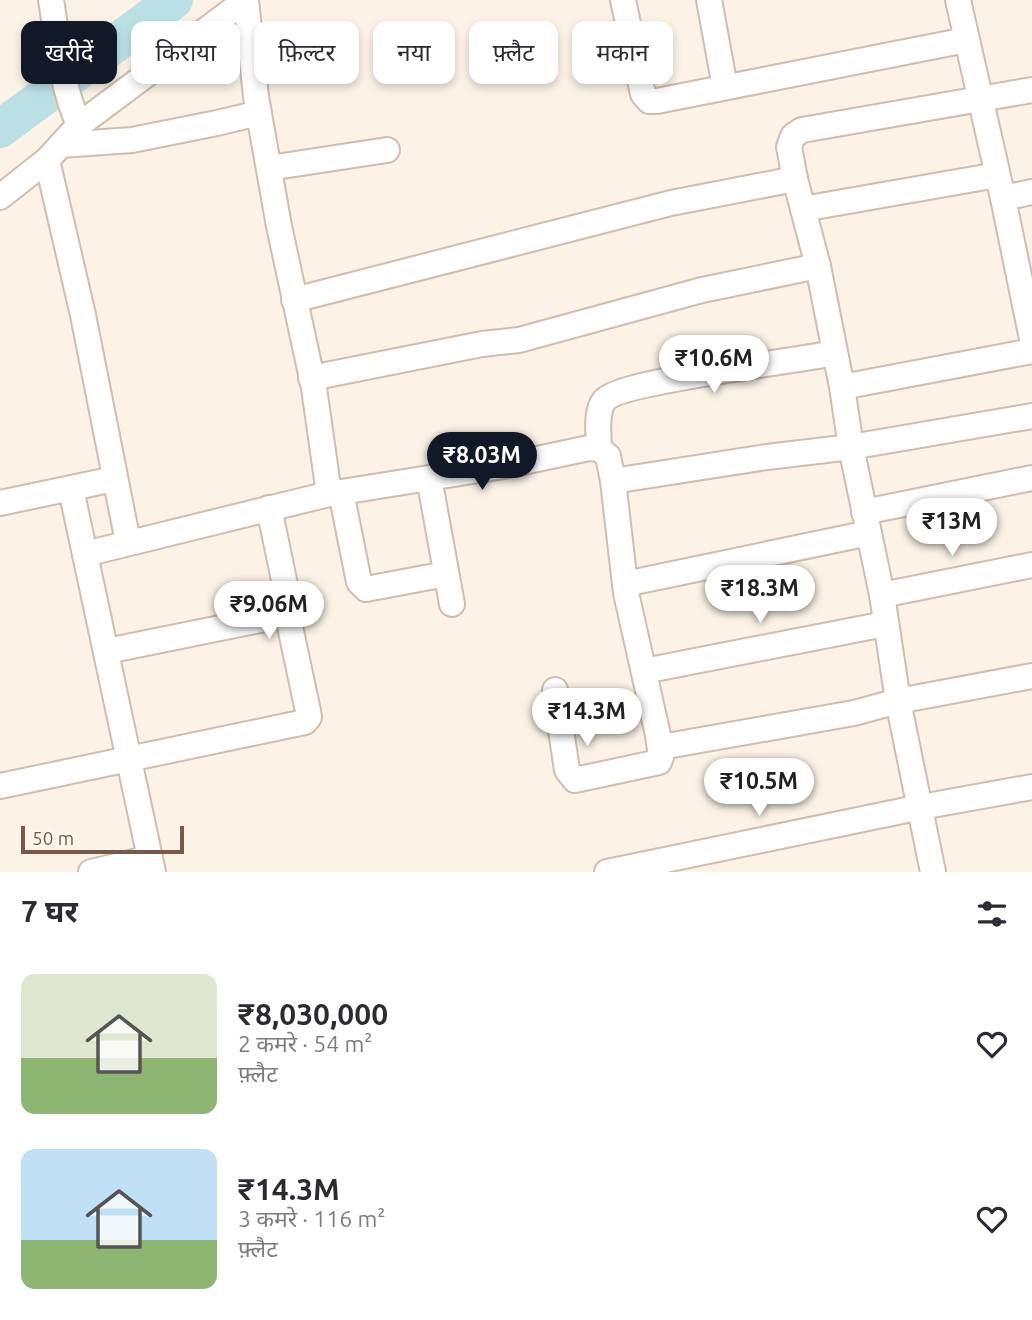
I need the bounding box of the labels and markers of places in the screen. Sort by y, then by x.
pin: ₹10.6M [657,336,771,395]
pin: ₹8.03M [425,433,539,492]
pin: ₹13M [911,498,993,558]
pin: ₹18.3M [703,566,817,625]
pin: ₹9.06M [212,582,326,641]
pin: ₹14.3M [530,688,644,748]
pin: ₹10.5M [702,758,816,818]

